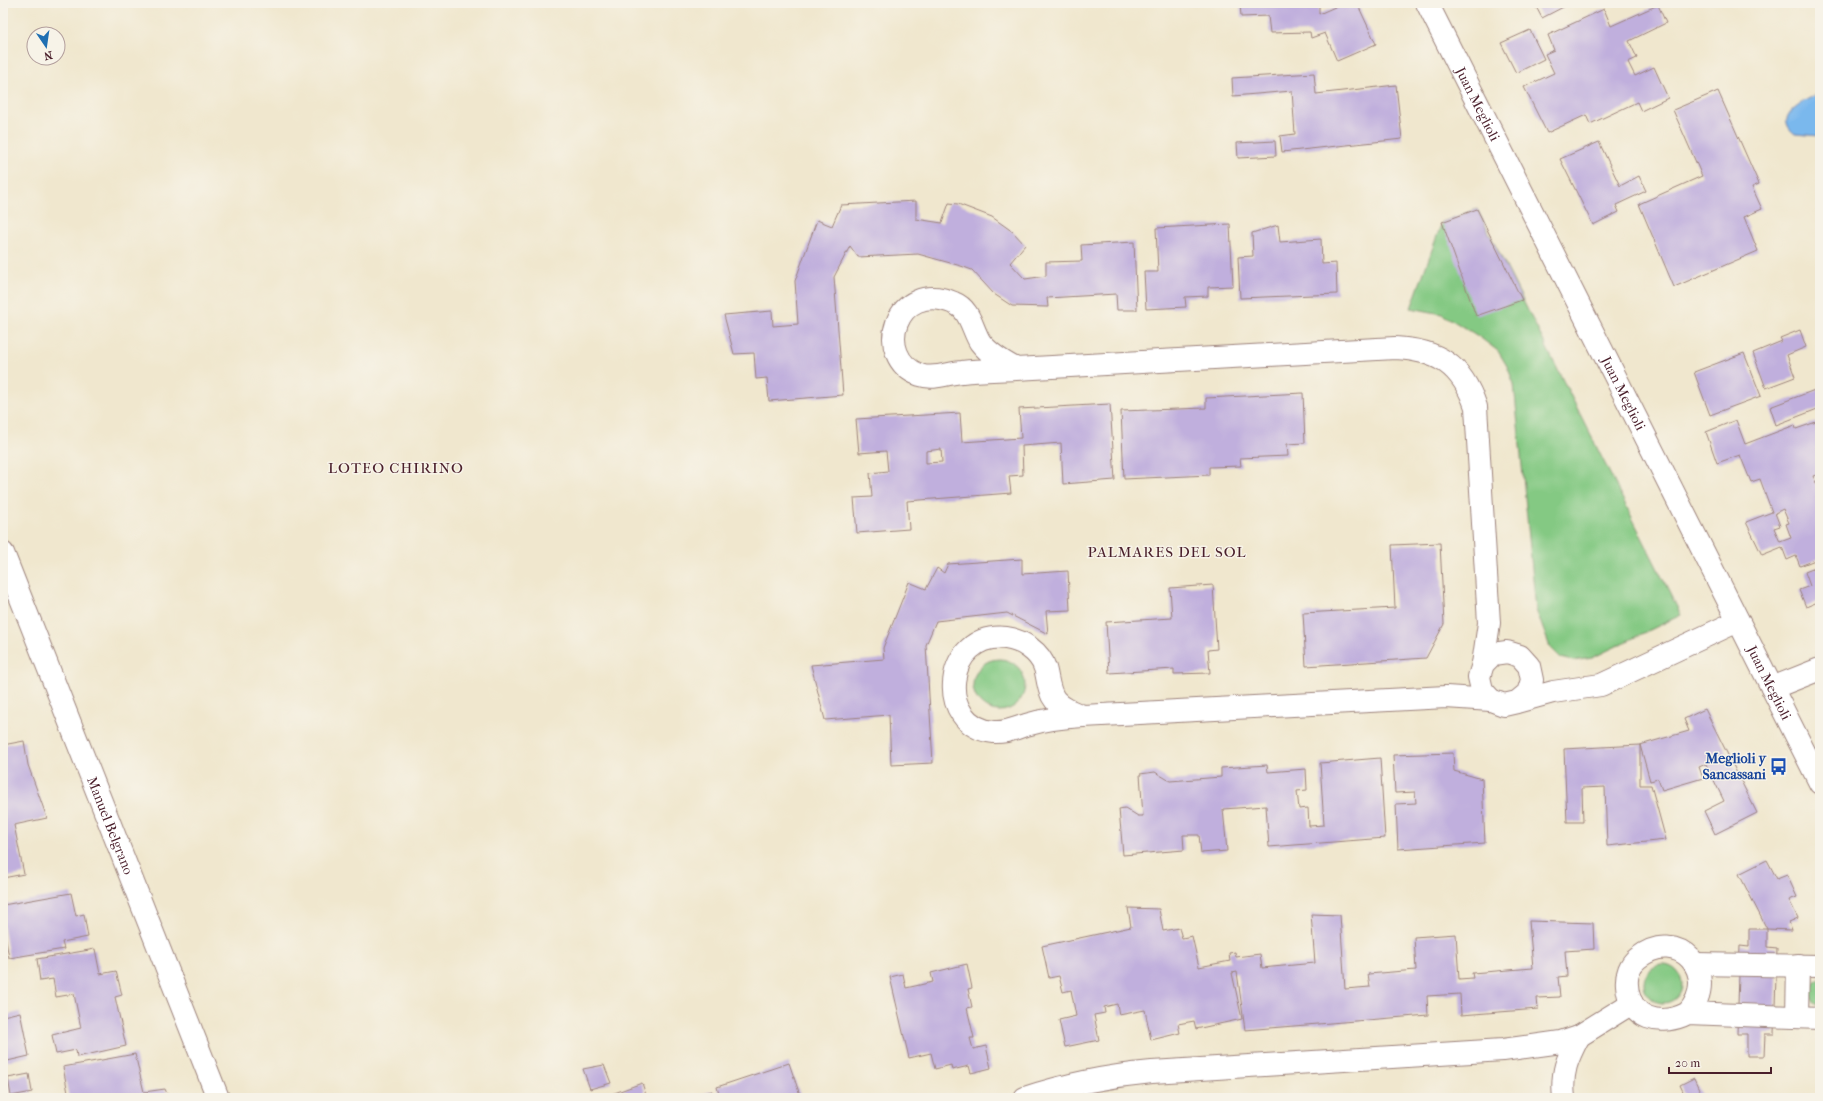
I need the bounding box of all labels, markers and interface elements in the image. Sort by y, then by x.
north arrow [26,26,66,66]
text: N [42,48,54,63]
street label: Juan Meglioli [1452,63,1504,144]
street label: Juan Meglioli [1597,353,1649,433]
district label: LOTEO CHIRINO [328,459,464,477]
district label: PALMARES DEL SOL [1088,543,1246,561]
street label: Juan Meglioli [1743,642,1795,722]
place label: Meglioli y Sancassani [1703,750,1768,783]
bus stop icon: Meglioli y Sancassani [1769,756,1789,776]
street label: Manuel Belgrano [84,774,138,877]
scale bar [1669,1049,1771,1075]
text: 20 m [1675,1056,1700,1070]

